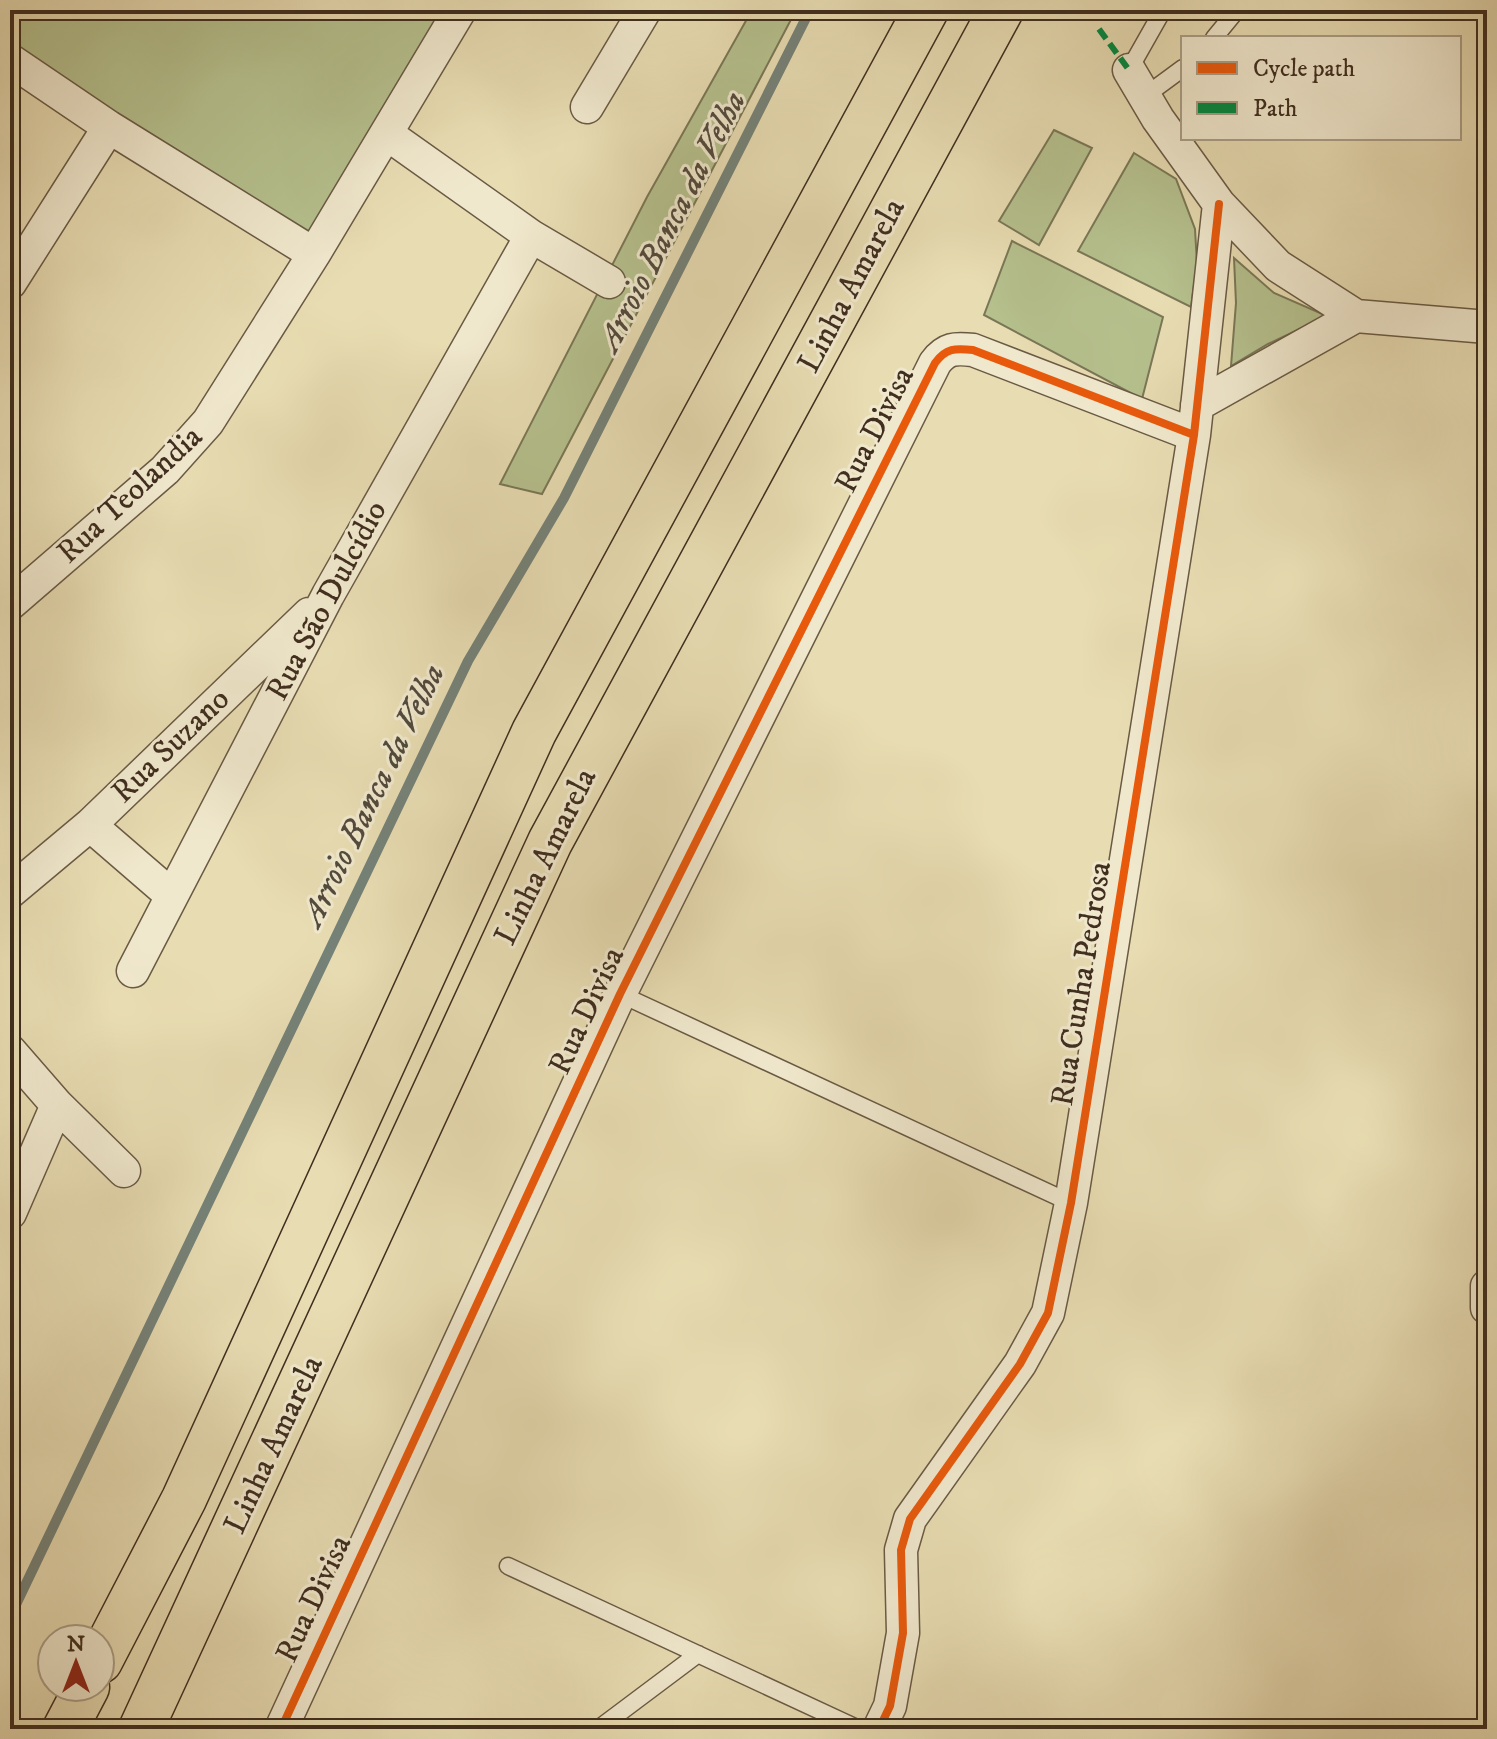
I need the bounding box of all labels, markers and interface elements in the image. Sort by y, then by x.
legend [1181,36,1461,140]
text: Cycle path [1253,54,1355,84]
water label: Arroio Banca da Velha [587,84,756,362]
text: Path [1253,94,1298,124]
street label: Linha Amarela [789,192,915,380]
street label: Rua Divisa [826,360,924,500]
street label: Rua Teolandia [49,417,211,573]
street label: Rua São Dulcídio [258,494,396,708]
water label: Arroio Banca da Velha [290,657,455,936]
street label: Rua Suzano [103,680,239,812]
street label: Linha Amarela [486,762,606,952]
street label: Rua Cunha Pedrosa [1043,858,1121,1109]
street label: Rua Divisa [540,941,634,1081]
street label: Linha Amarela [215,1349,333,1540]
street label: Rua Divisa [267,1529,361,1669]
north arrow [36,1623,116,1703]
text: N [67,1631,85,1658]

